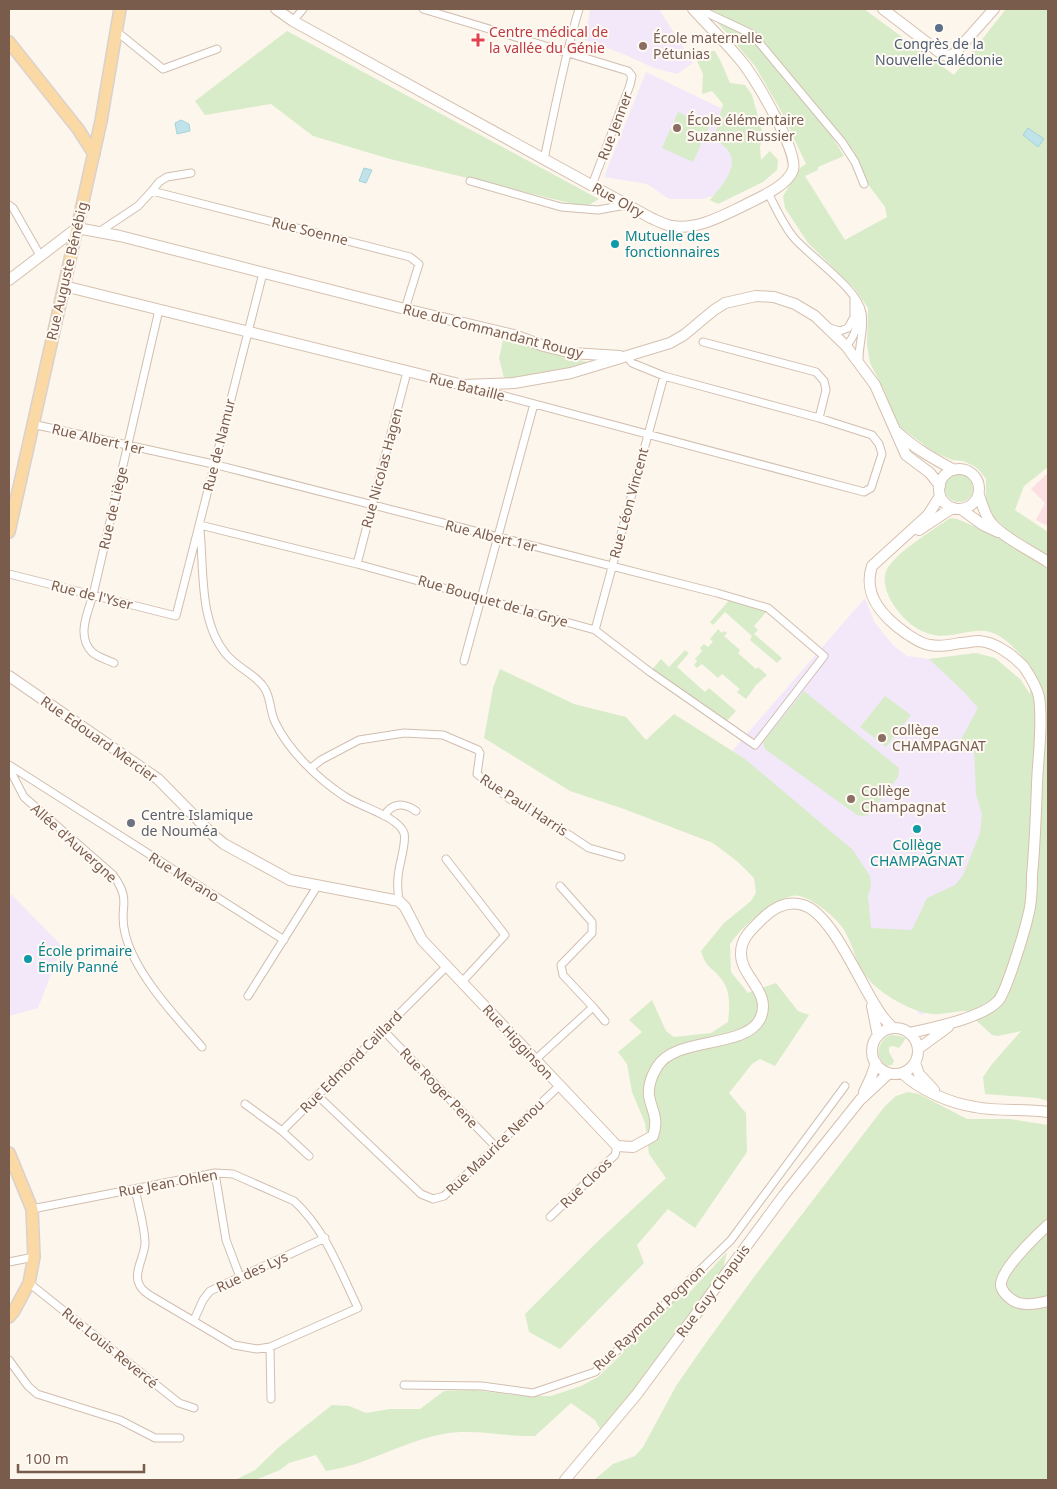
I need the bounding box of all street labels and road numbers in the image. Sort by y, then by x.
street label: Rue Jenner [593,89,636,163]
street label: Rue Olry [589,178,648,222]
street label: Rue Auguste Bénébig [41,200,92,342]
street label: Rue Soenne [270,212,350,249]
street label: Rue du Commandant Rougy [401,299,586,362]
street label: Rue Bataille [427,368,507,405]
street label: Rue de Namur [198,396,239,493]
street label: Rue Nicolas Hagen [356,406,407,530]
street label: Rue Albert 1er [50,419,146,458]
street label: Rue Léon Vincent [605,445,652,560]
street label: Rue de Liège [94,465,131,551]
street label: Rue Albert 1er [443,515,539,556]
street label: Rue Bouquet de la Grye [416,570,570,631]
street label: Rue de l'Yser [49,575,135,614]
street label: Rue Edouard Mercier [37,691,161,786]
street label: Rue Paul Harris [477,769,572,840]
street label: Allée d'Auvergne [27,799,122,886]
street label: Rue Merano [145,847,223,906]
street label: Rue Higginson [479,1000,558,1083]
street label: Rue Edmond Caillard [295,1006,406,1117]
street label: Rue Roger Pene [396,1043,483,1132]
street label: Rue Maurice Nenou [441,1095,548,1199]
street label: Rue Cloos [556,1153,616,1212]
street label: Rue Jean Ohlen [117,1164,219,1201]
street label: Rue Guy Chapuis [671,1240,754,1341]
street label: Rue des Lys [213,1247,291,1296]
street label: Rue Raymond Pognon [589,1261,709,1375]
street label: Rue Louis Revercé [58,1303,163,1392]

